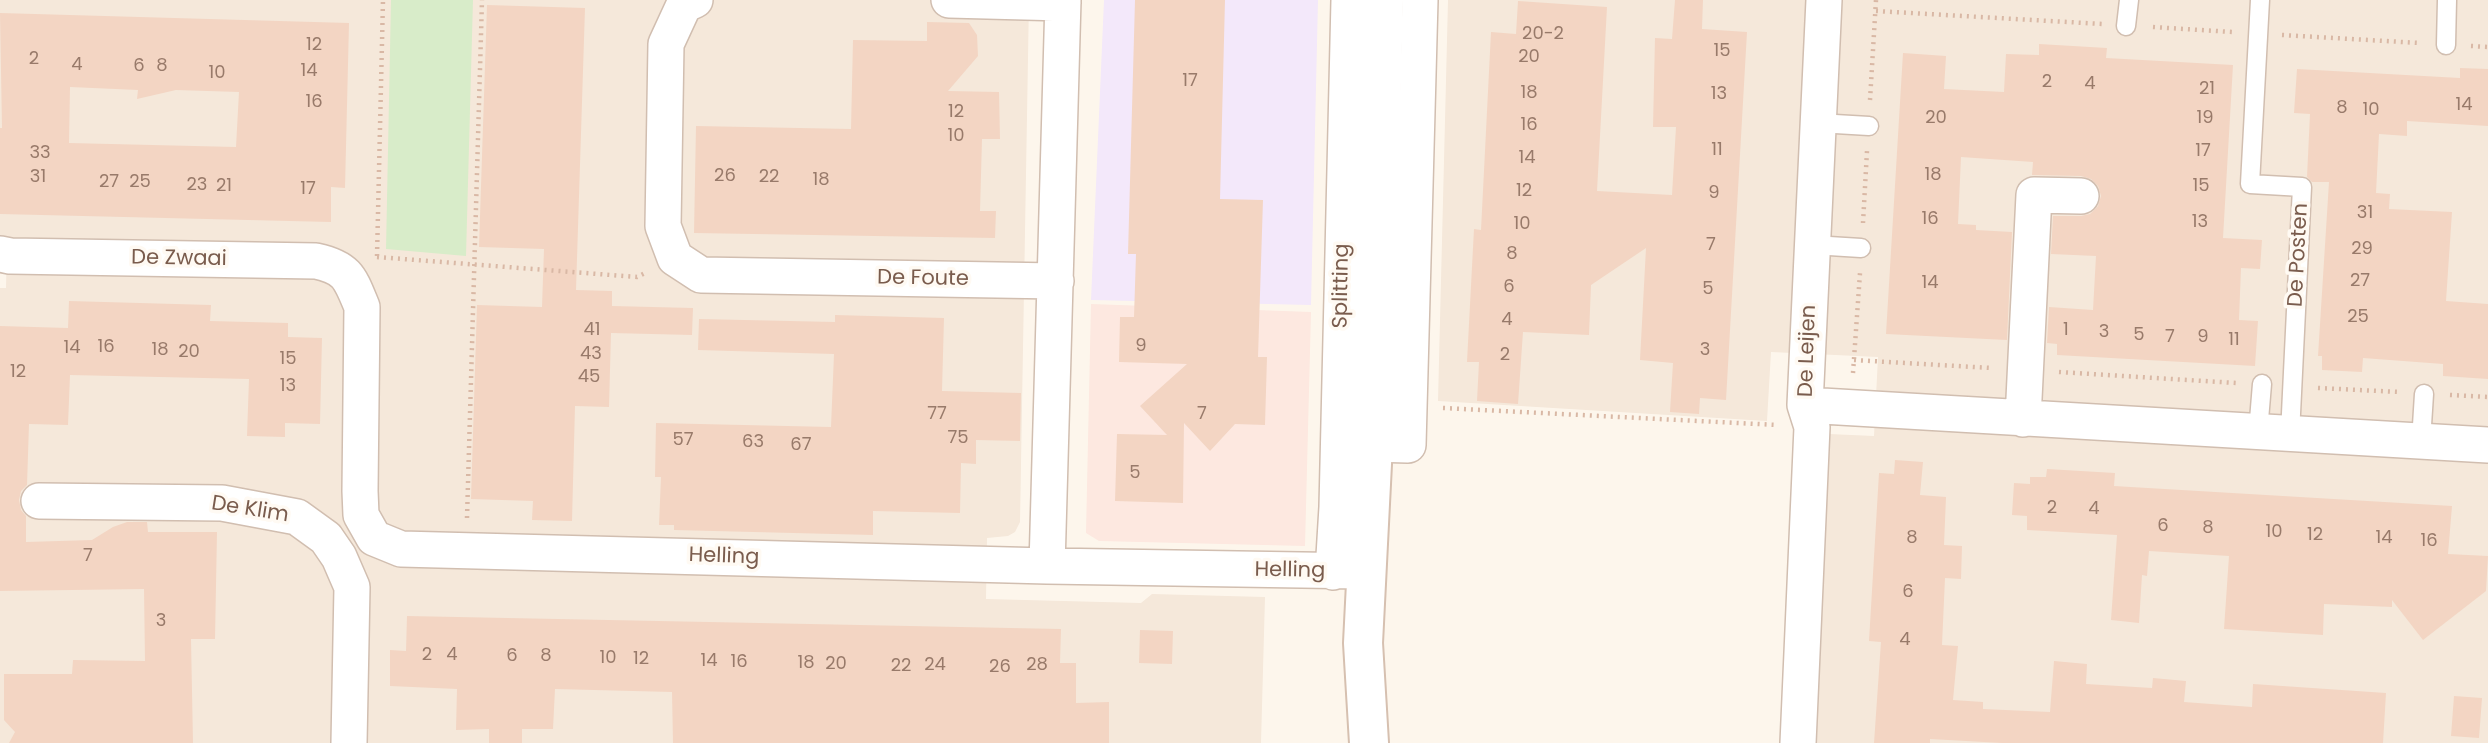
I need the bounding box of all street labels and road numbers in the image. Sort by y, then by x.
street label: De Posten [2284,202,2314,308]
street label: Splitting [1329,243,1355,329]
street label: De Zwaai [131,246,227,272]
street label: De Foute [877,266,969,292]
street label: De Leijen [1794,304,1822,398]
street label: De Klim [210,491,290,529]
street label: Helling [688,543,760,571]
street label: Helling [1254,558,1326,584]

